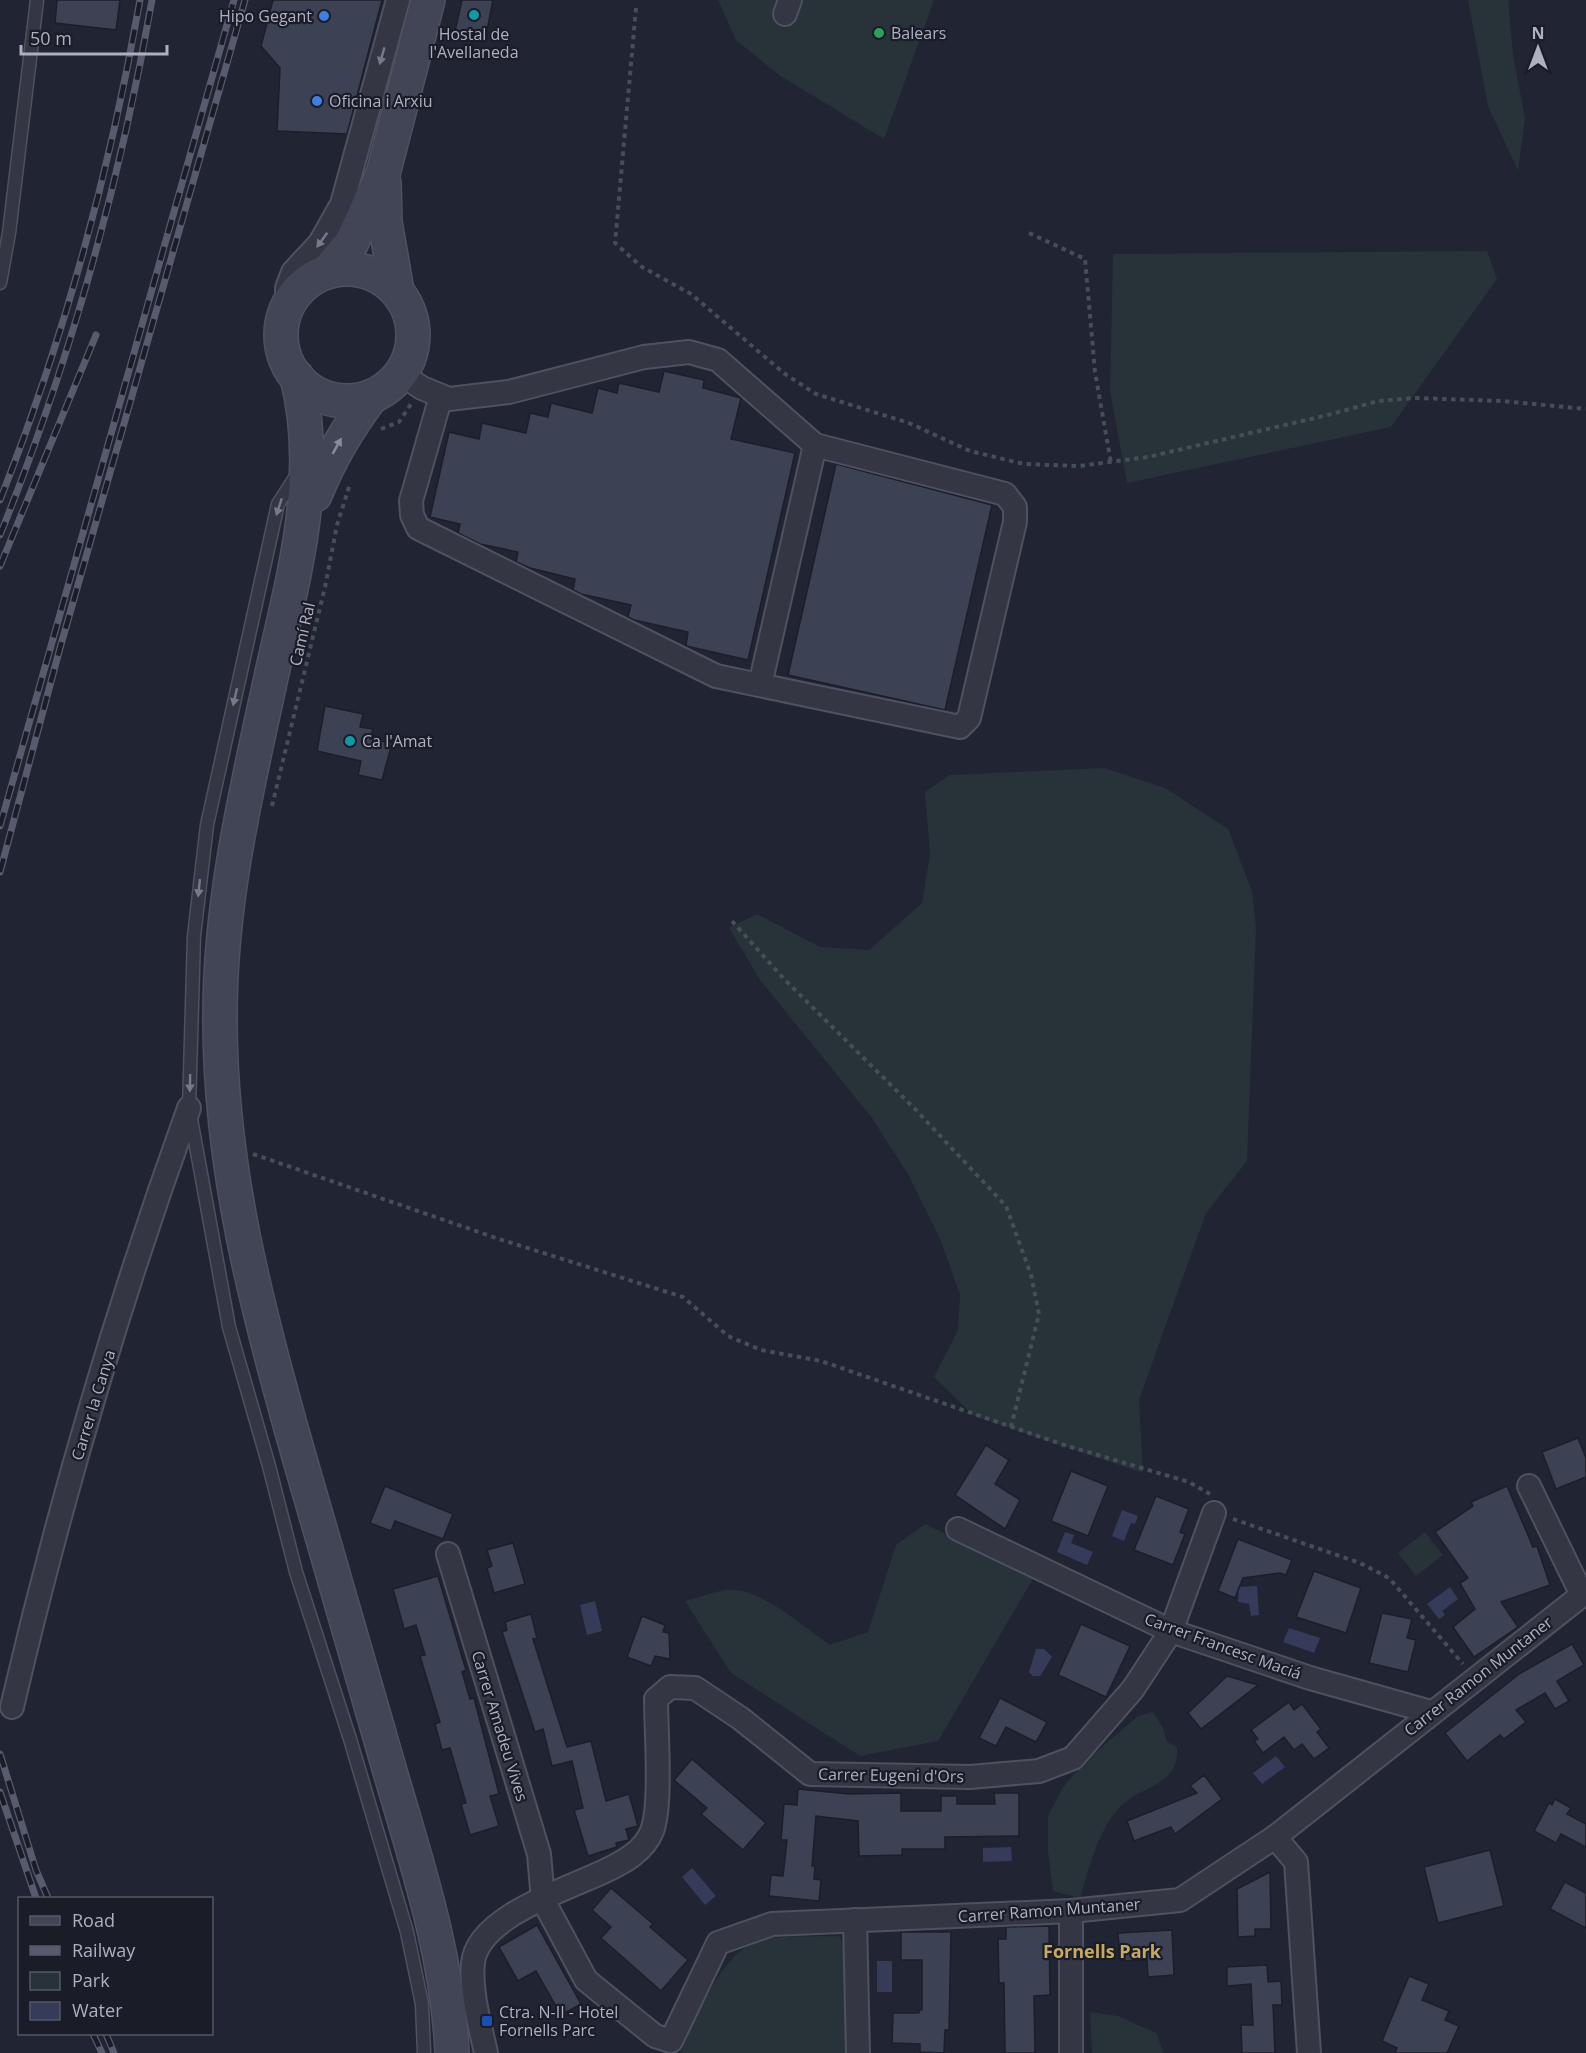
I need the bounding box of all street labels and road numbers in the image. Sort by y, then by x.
street label: Camí Ral [284,600,320,668]
street label: Carrer la Canya [66,1347,120,1463]
street label: Carrer Francesc Maciá [1142,1607,1304,1685]
street label: Carrer Ramon Muntaner [1399,1611,1557,1741]
street label: Carrer Amadeu Vives [467,1648,533,1804]
street label: Carrer Eugeni d'Ors [818,1763,964,1787]
street label: Carrer Ramon Muntaner [957,1893,1141,1927]

